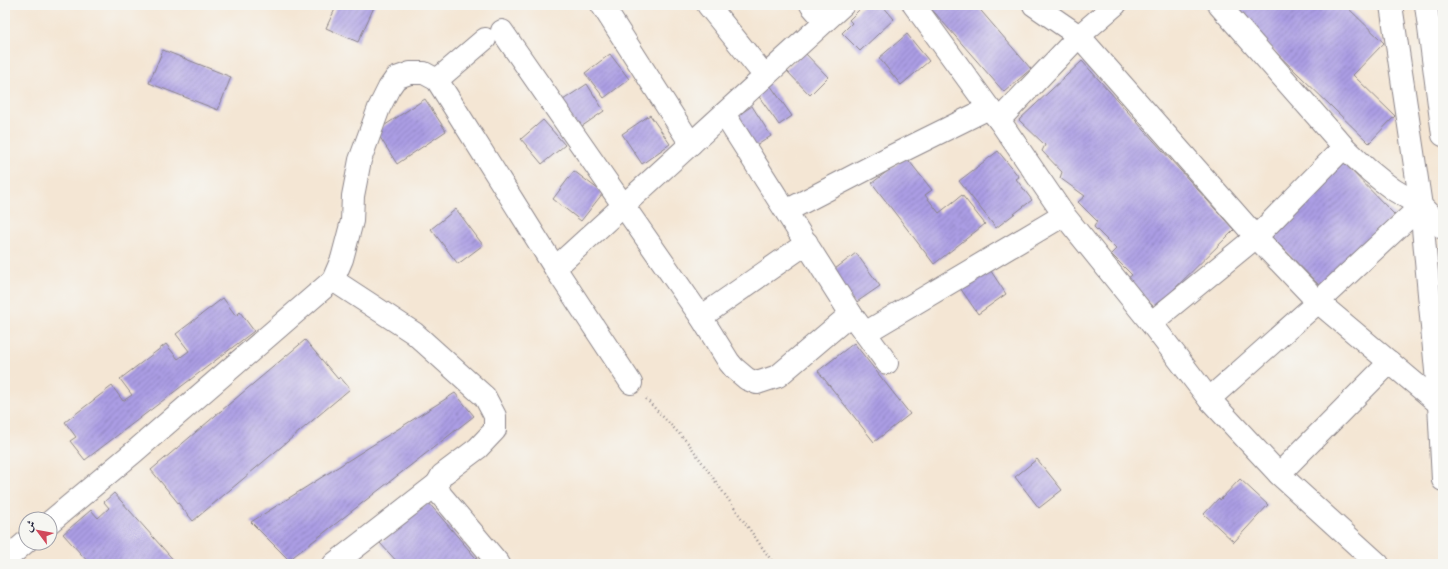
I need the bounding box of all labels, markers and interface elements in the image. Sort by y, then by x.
north arrow [18,511,58,551]
text: ش [22,518,39,535]

